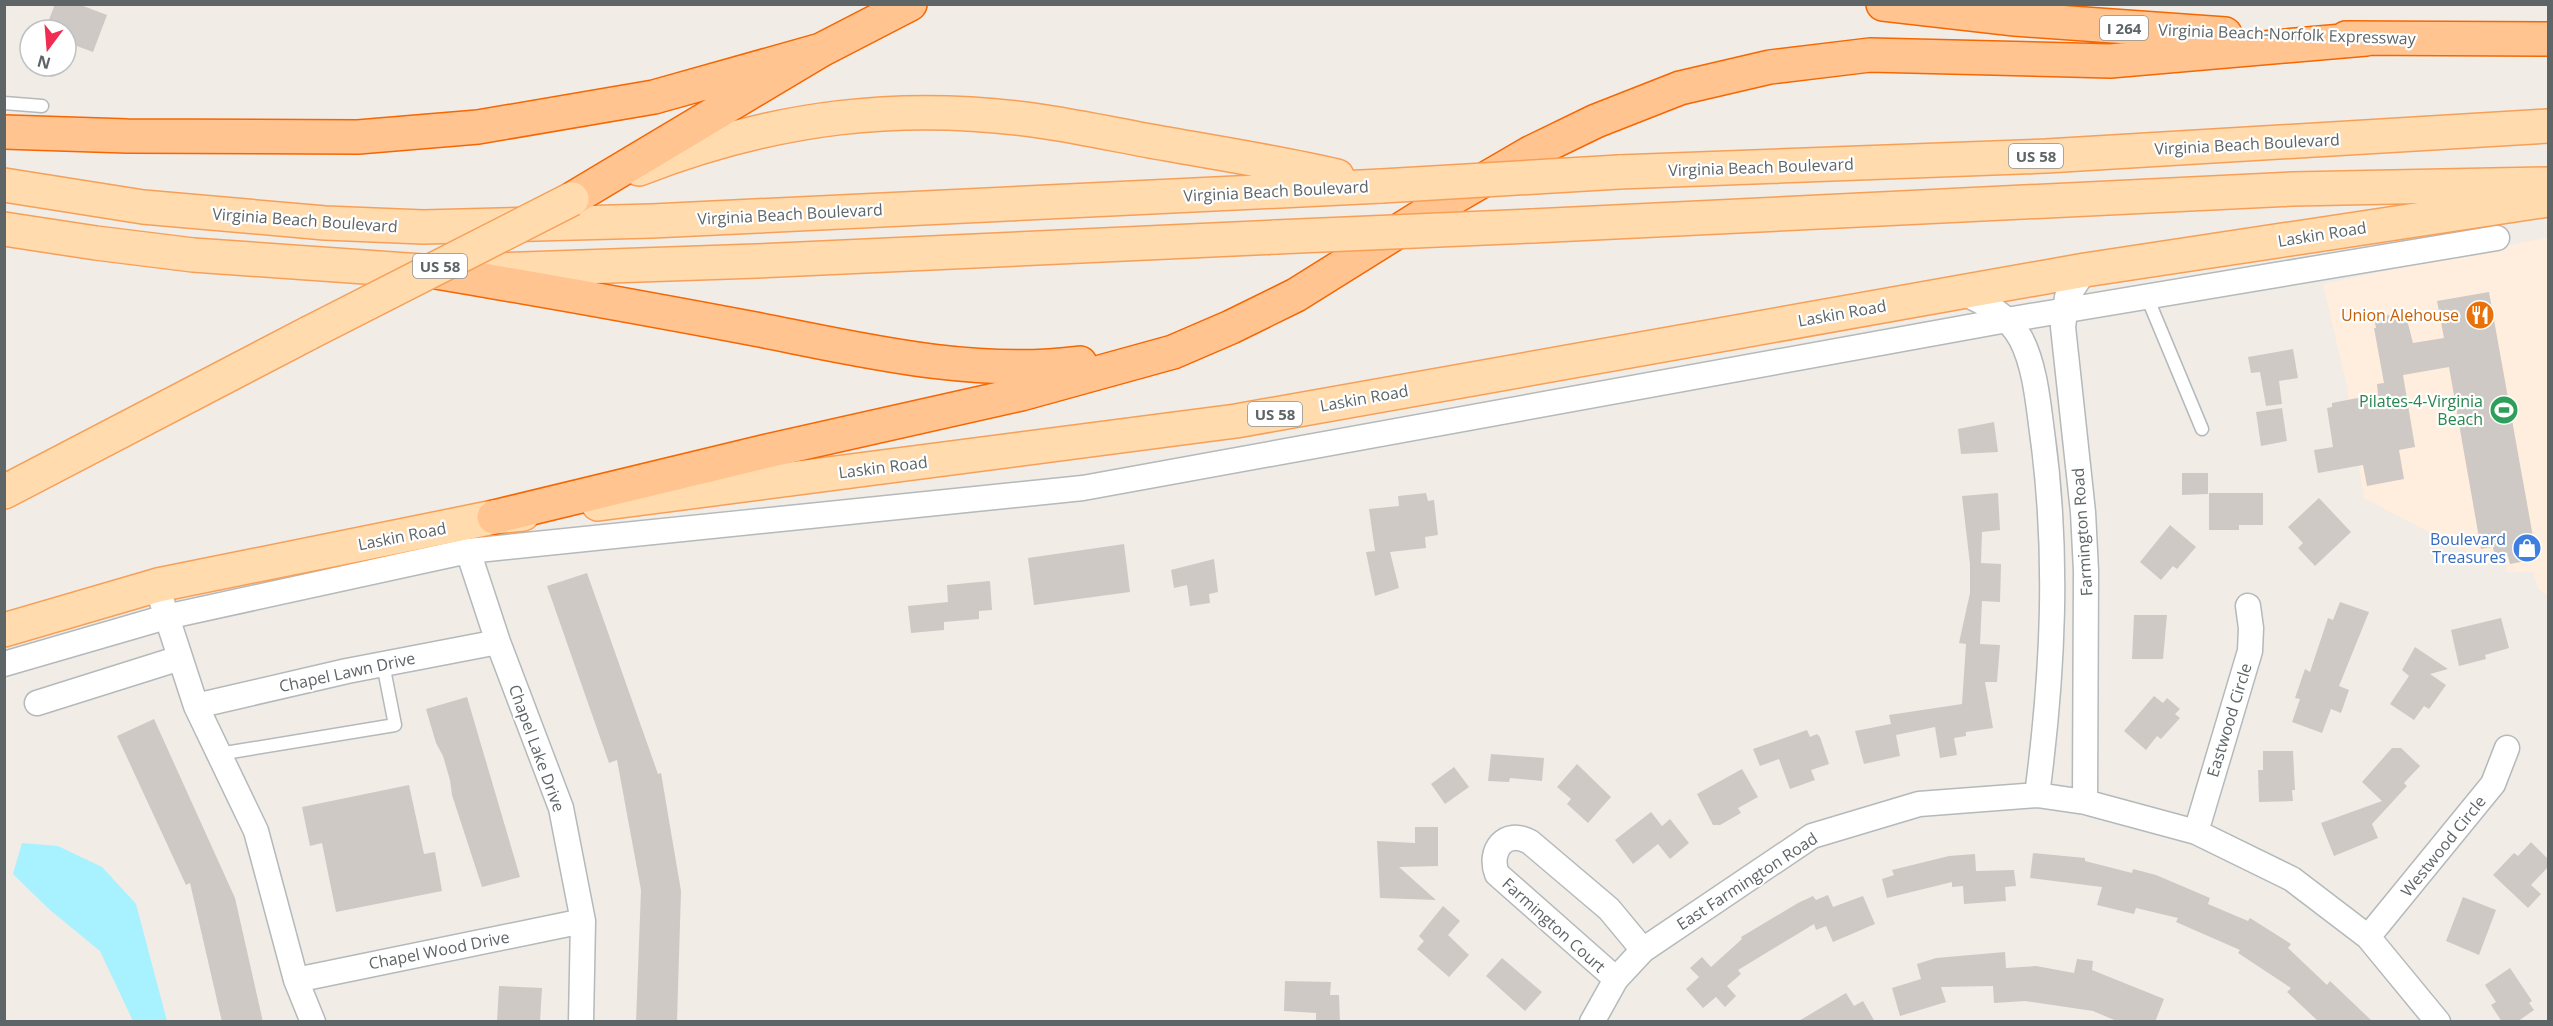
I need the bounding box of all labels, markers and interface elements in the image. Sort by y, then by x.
road number: I 264 [2100,16,2148,40]
north arrow [18,18,78,78]
street label: Virginia Beach-Norfolk Expressway [2158,19,2417,50]
text: N [35,50,53,75]
street label: Virginia Beach Boulevard [2154,128,2340,160]
road number: US 58 [2009,144,2063,168]
street label: Virginia Beach Boulevard [1668,153,1854,181]
street label: Virginia Beach Boulevard [1183,175,1369,207]
street label: Virginia Beach Boulevard [697,198,883,230]
street label: Virginia Beach Boulevard [212,203,398,237]
street label: Laskin Road [2276,216,2368,252]
road number: US 58 [413,254,467,278]
street label: Laskin Road [1796,294,1888,332]
restaurant icon: Union Alehouse [2464,299,2496,331]
place label: Union Alehouse [2341,304,2459,326]
street label: Laskin Road [1318,379,1410,417]
place label: Pilates-4-Virginia Beach [2359,390,2483,430]
sports icon: Pilates-4-Virginia Beach [2488,394,2520,426]
road number: US 58 [1248,402,1302,426]
street label: Laskin Road [837,451,929,483]
street label: Farmington Road [2067,467,2097,597]
street label: Laskin Road [356,517,448,555]
place label: Boulevard Treasures [2430,528,2506,568]
shop icon: Boulevard Treasures [2511,532,2543,564]
street label: Chapel Lawn Drive [277,647,417,697]
street label: Eastwood Circle [2201,660,2257,780]
street label: Chapel Lake Drive [504,681,570,815]
street label: Westwood Circle [2395,791,2491,901]
street label: East Farmington Road [1672,827,1822,935]
street label: Farmington Court [1498,873,1611,978]
street label: Chapel Wood Drive [367,926,511,974]

